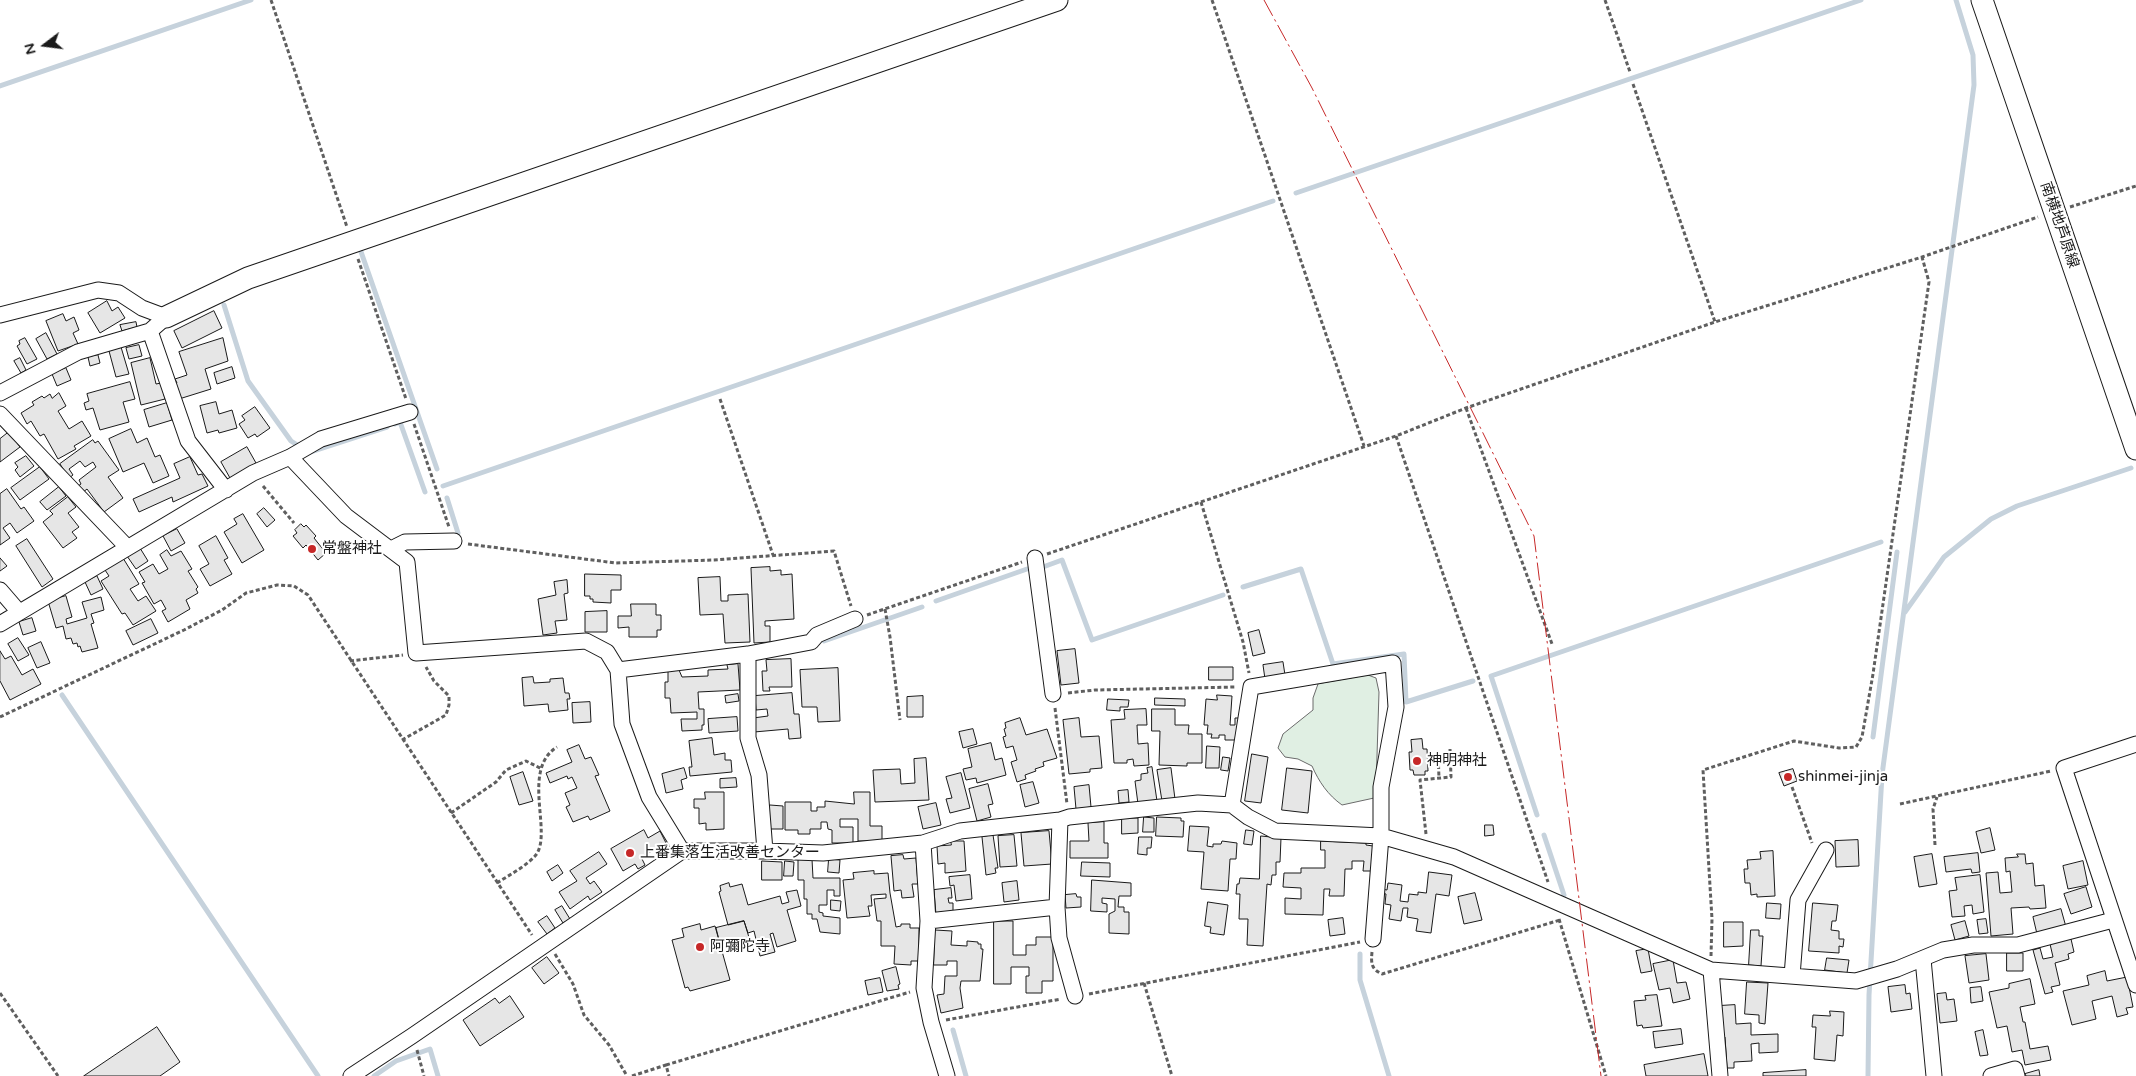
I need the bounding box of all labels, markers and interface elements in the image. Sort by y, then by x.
north arrow [20,20,70,70]
text: N [20,41,40,57]
street label: 南横地芦原線 [2036,180,2082,270]
place label: 常盤神社 [322,540,382,558]
marker: 常盤神社 [306,543,318,555]
place label: 神明神社 [1427,752,1487,770]
marker: 神明神社 [1411,755,1423,767]
place label: shinmei-jinja [1798,768,1888,786]
marker: shinmei-jinja [1782,771,1794,783]
place label: 上番集落生活改善センター [640,844,820,862]
marker: 上番集落生活改善センター [624,847,636,859]
place label: 阿彌陀寺 [710,938,770,956]
marker: 阿彌陀寺 [694,941,706,953]

